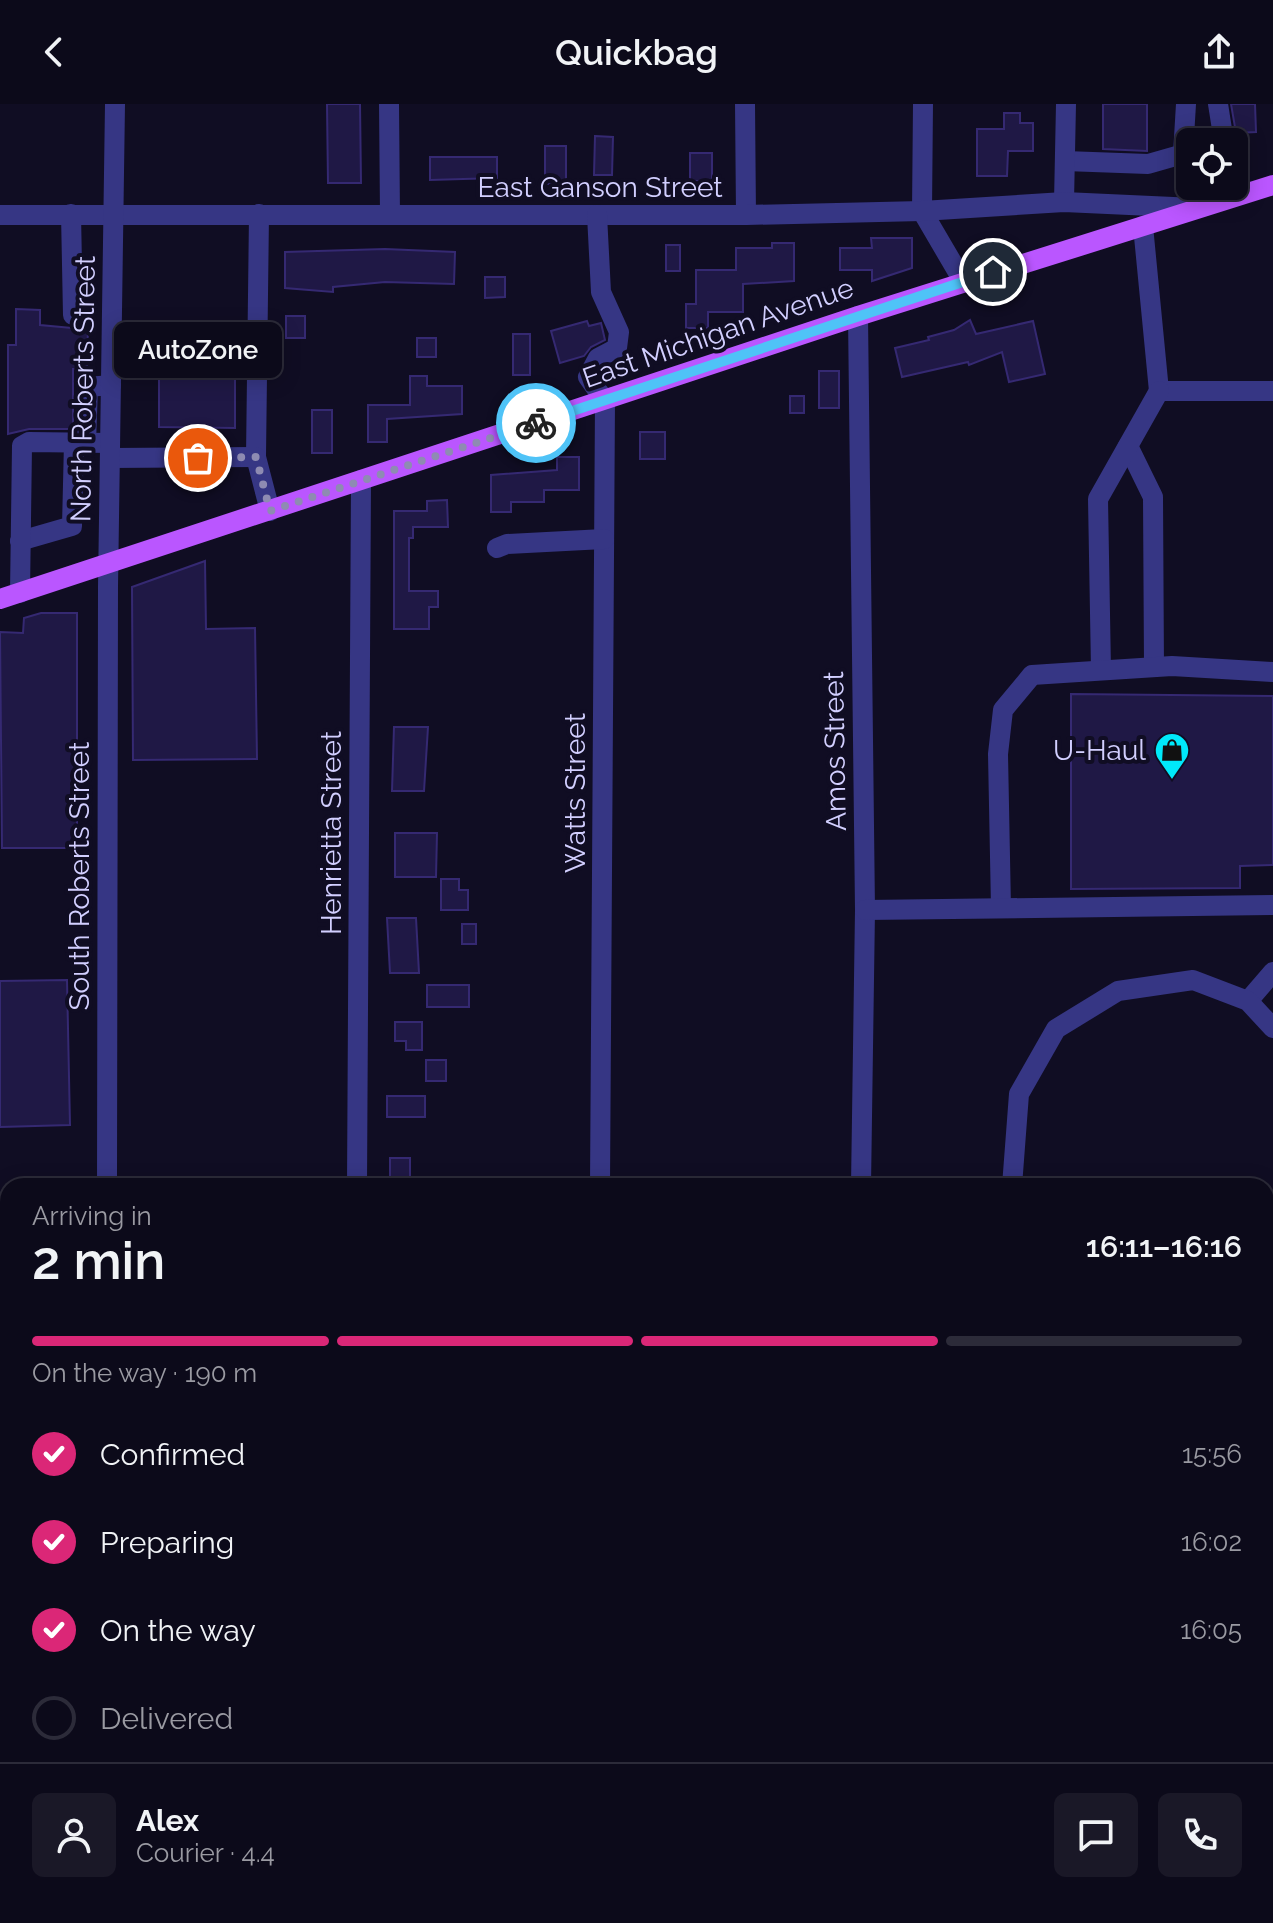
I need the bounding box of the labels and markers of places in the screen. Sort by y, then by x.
pin [959,238,1027,306]
callout: AutoZone [114,322,282,378]
pin [164,424,232,492]
shop icon: U-Haul [1153,731,1191,781]
place label: U-Haul [1053,734,1146,767]

